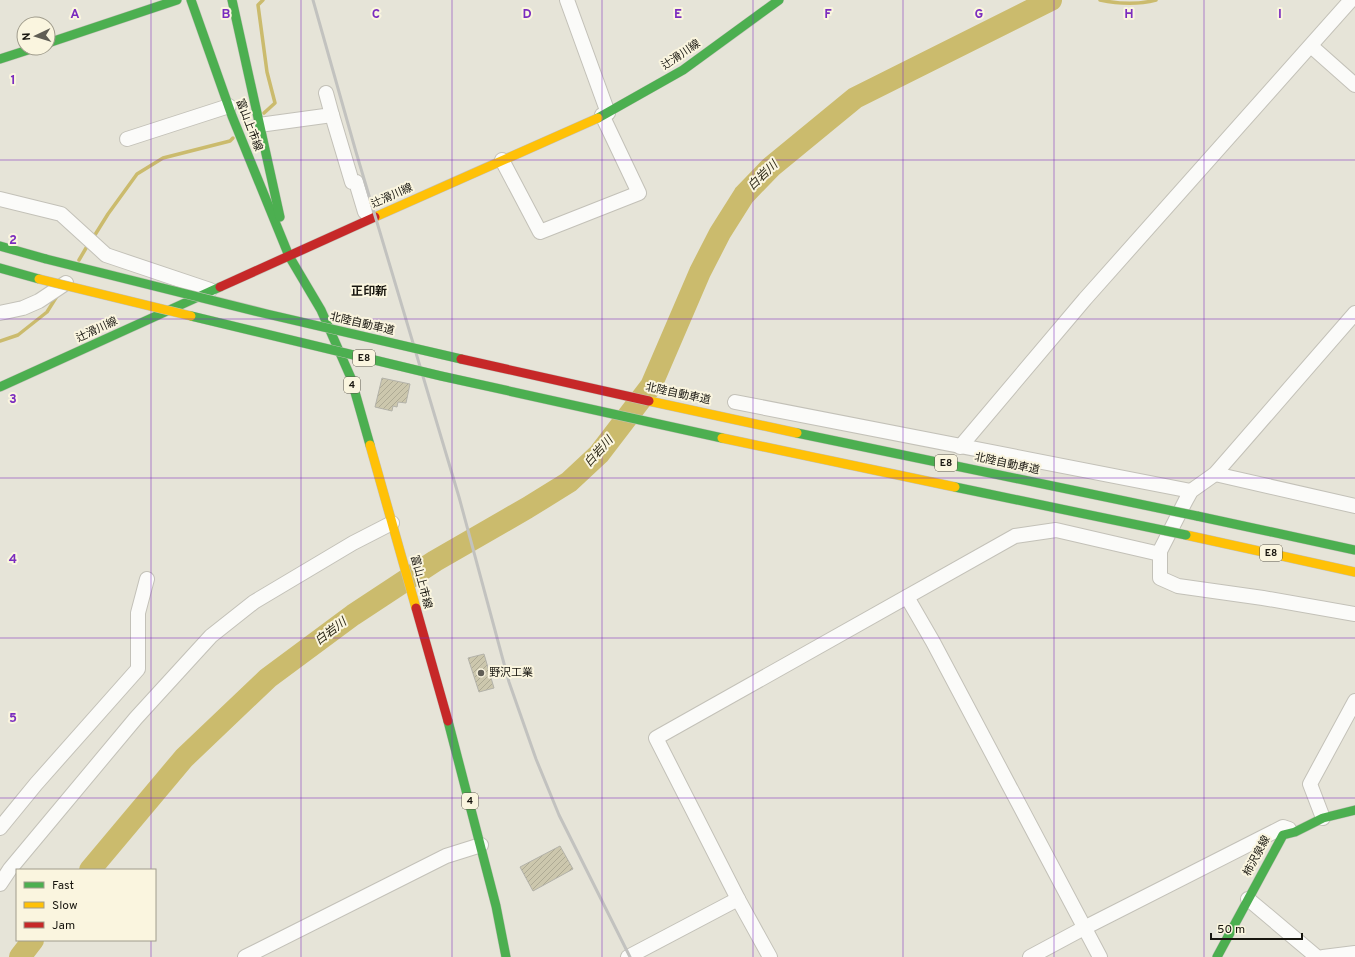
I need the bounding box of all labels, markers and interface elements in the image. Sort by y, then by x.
text: A [70,7,80,23]
text: B [222,7,231,23]
text: C [372,7,380,23]
text: D [522,7,532,23]
text: E [674,7,682,23]
text: F [824,7,832,23]
text: G [975,7,984,23]
text: H [1124,7,1134,23]
text: I [1278,7,1282,23]
north arrow [16,16,56,56]
text: N [20,32,34,41]
street label: 辻滑川線 [659,37,703,73]
text: 1 [10,73,16,89]
street label: 富山上市線 [233,97,265,153]
water label: 白岩川 [744,156,783,194]
street label: 辻滑川線 [369,181,415,211]
text: 2 [9,233,17,249]
district label: 正印新 [351,284,387,300]
street label: 北陸自動車道 [328,310,396,338]
street label: 辻滑川線 [74,314,120,346]
road number: E8 [353,350,375,366]
road number: 4 [344,377,360,393]
street label: 北陸自動車道 [644,380,712,408]
text: 3 [9,392,17,408]
water label: 白岩川 [581,432,618,471]
street label: 北陸自動車道 [973,450,1041,478]
road number: E8 [935,455,957,471]
road number: E8 [1260,545,1282,561]
text: 4 [9,552,17,568]
street label: 富山上市線 [407,554,435,610]
water label: 白岩川 [312,614,352,649]
place label: 野沢工業 [489,666,533,680]
marker: 野沢工業 [476,668,486,678]
text: 5 [9,711,17,727]
road number: 4 [462,793,478,809]
street label: 柿沢泉線 [1240,833,1274,879]
legend [16,869,156,941]
text: Fast [52,878,74,894]
text: Slow [52,898,78,914]
scale bar [1211,915,1302,941]
text: Jam [52,918,75,934]
text: 50 m [1217,922,1245,938]

